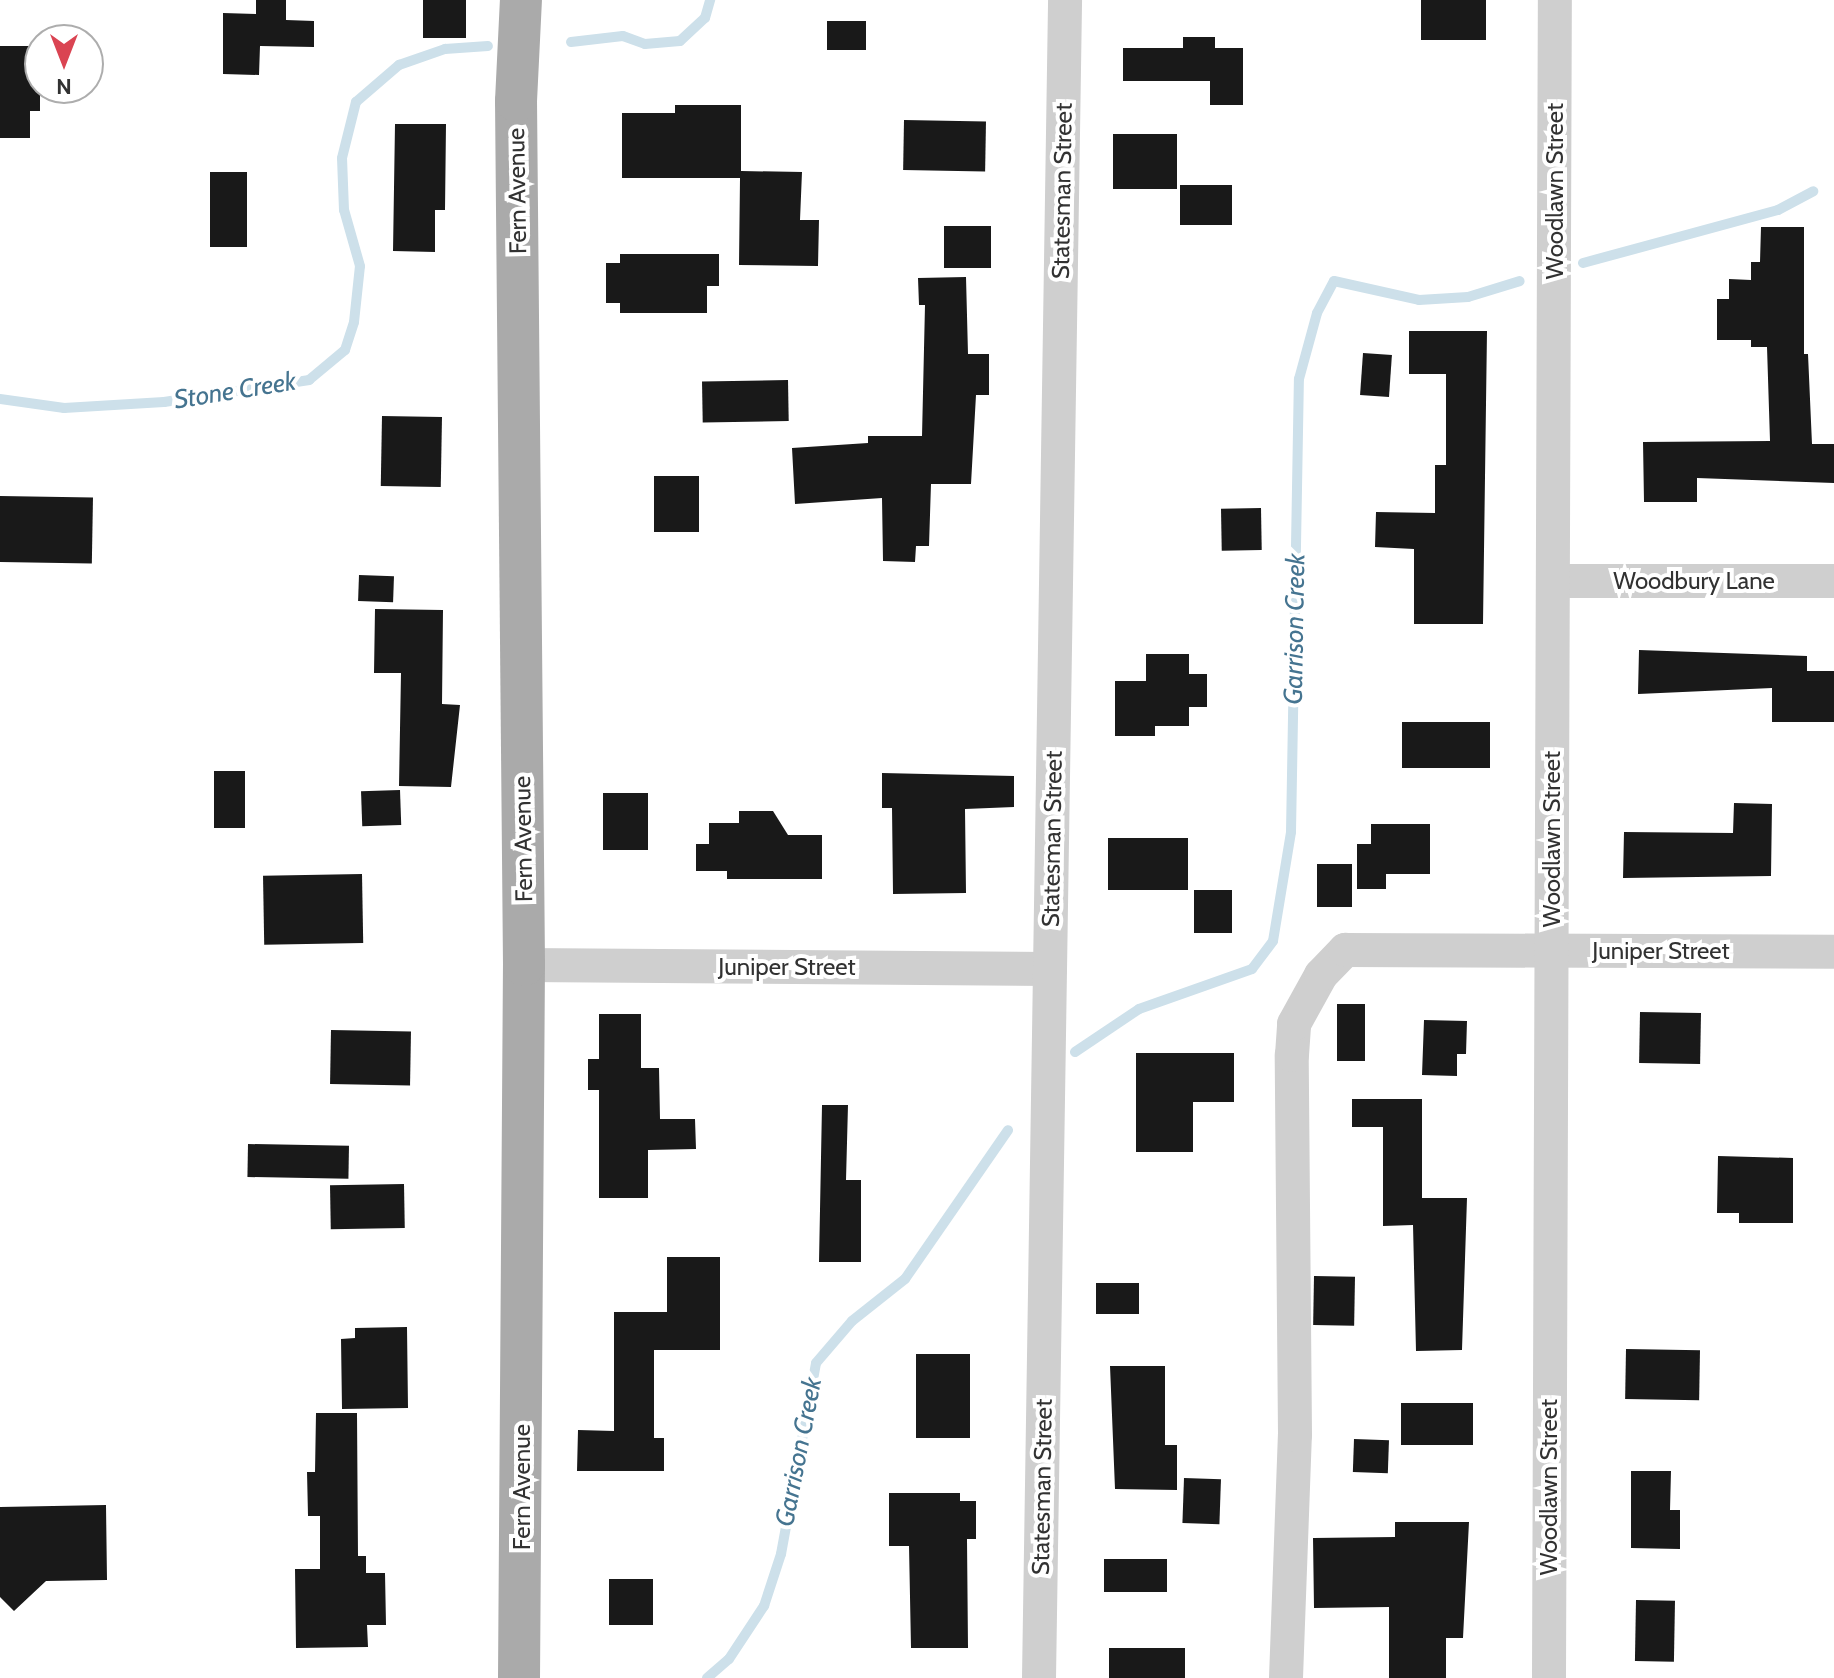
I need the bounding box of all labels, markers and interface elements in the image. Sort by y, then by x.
north arrow [24,24,104,104]
text: N [56,73,72,100]
street label: Statesman Street [1046,103,1078,279]
street label: Woodlawn Street [1541,103,1569,279]
street label: Fern Avenue [502,128,532,254]
water label: Stone Creek [172,366,298,416]
water label: Garrison Creek [1278,553,1312,705]
street label: Woodbury Lane [1613,567,1775,595]
street label: Statesman Street [1036,751,1068,927]
street label: Woodlawn Street [1538,751,1566,927]
street label: Fern Avenue [508,776,538,902]
street label: Juniper Street [1592,937,1730,965]
street label: Juniper Street [718,953,856,981]
water label: Garrison Creek [769,1375,829,1529]
street label: Statesman Street [1026,1399,1058,1575]
street label: Woodlawn Street [1535,1399,1563,1575]
street label: Fern Avenue [508,1424,536,1550]

